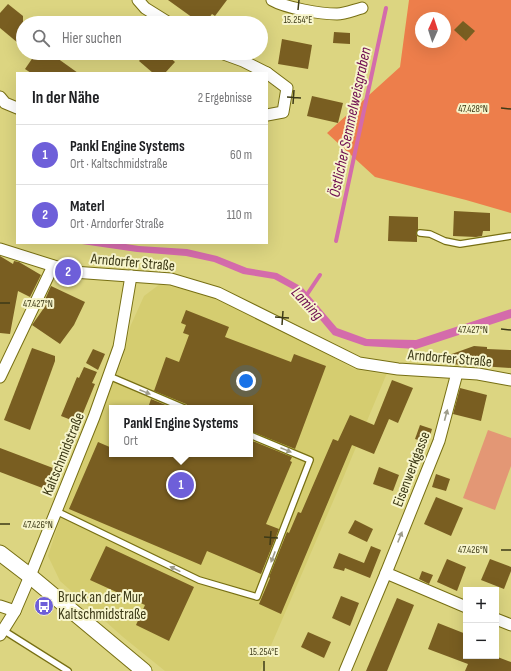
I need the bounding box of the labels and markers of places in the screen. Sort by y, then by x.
pin: 2 [55,257,81,287]
pin: 1 [168,470,194,500]
place label: Bruck an der Mur Kaltschmidstraße [58,588,146,624]
bus stop icon: Bruck an der Mur Kaltschmidstraße [33,595,55,617]

